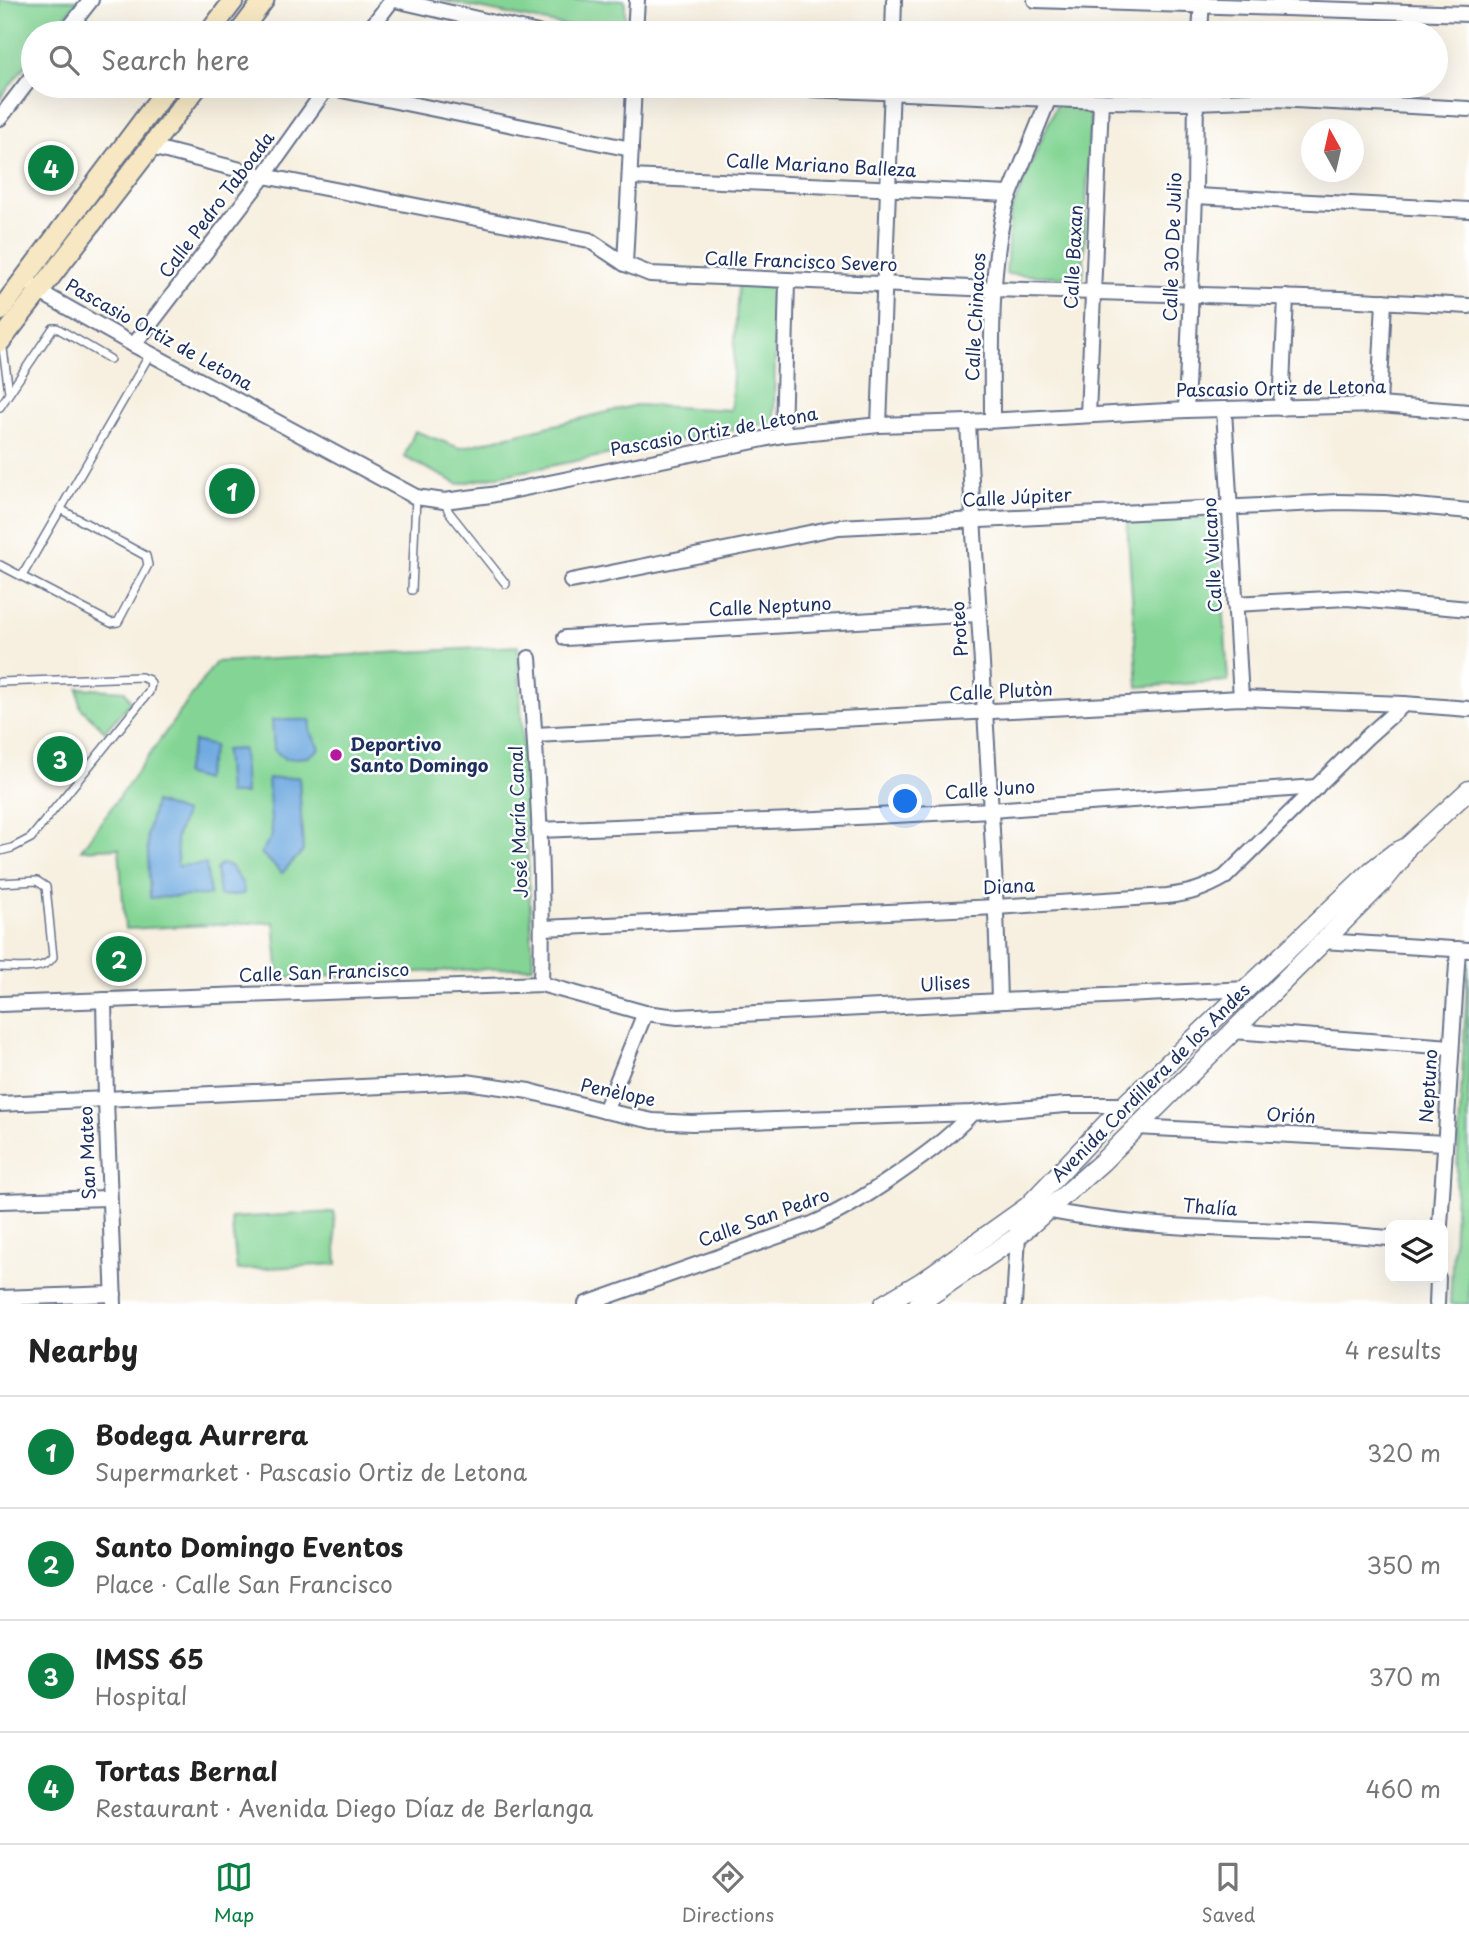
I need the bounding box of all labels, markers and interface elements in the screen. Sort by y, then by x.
search box [21,21,1448,98]
text: Search here [101,40,250,79]
icon: search [45,41,83,79]
north arrow [1301,119,1364,182]
street label: Calle Pedro Taboada [152,124,280,283]
pin: 4 [28,142,74,194]
street label: Calle Mariano Balleza [725,146,918,183]
street label: Calle 30 De Julio [1155,172,1188,322]
street label: Calle Baxan [1056,204,1089,310]
street label: Calle Francisco Severo [704,244,898,277]
street label: Calle Chinacos [958,252,991,382]
street label: Pascasio Ortiz de Letona [61,271,259,397]
street label: Pascasio Ortiz de Letona [1176,372,1387,403]
street label: Pascasio Ortiz de Letona [608,399,820,462]
pin: 1 [209,465,255,517]
street label: Calle Júpiter [961,480,1073,513]
street label: Calle Vulcano [1195,497,1228,613]
street label: Calle Neptuno [708,589,832,622]
street label: Proteo [943,600,974,658]
street label: Calle Plutòn [948,674,1053,707]
place label: Deportivo Santo Domingo [350,730,489,778]
pin: 3 [37,733,83,785]
street label: José María Canal [501,745,534,899]
marker: Deportivo Santo Domingo [328,747,344,763]
street label: Calle Juno [944,772,1036,805]
your location [888,784,922,818]
street label: Diana [982,871,1036,900]
pin: 2 [96,933,142,985]
street label: Calle San Francisco [238,955,410,988]
street label: Ulises [919,967,971,998]
street label: Avenida Cordillera de los Andes [1044,976,1256,1188]
street label: Neptuno [1411,1048,1444,1124]
street label: Penèlope [578,1070,658,1113]
street label: Orión [1266,1100,1316,1129]
street label: San Mateo [71,1106,102,1201]
street label: Calle San Pedro [694,1180,833,1253]
street label: Thalía [1182,1191,1239,1222]
map controls [1385,1220,1448,1283]
button: layers [1385,1220,1448,1283]
text: Nearby [28,1327,138,1372]
text: 4 results [1345,1332,1441,1367]
text: Bodega Aurrera [95,1415,309,1454]
text: 1 [46,1435,57,1470]
text: 320 m [1367,1435,1441,1470]
text: Supermarket · Pascasio Ortiz de Letona [95,1454,527,1489]
text: Santo Domingo Eventos [95,1527,403,1566]
text: 2 [43,1547,59,1582]
text: 350 m [1366,1547,1441,1582]
text: Place · Calle San Francisco [95,1566,393,1601]
text: IMSS 65 [95,1639,204,1678]
text: 3 [43,1659,59,1694]
text: 370 m [1368,1659,1441,1694]
text: Hospital [95,1678,187,1713]
text: Tortas Bernal [95,1751,278,1790]
text: 4 [43,1771,59,1806]
text: 460 m [1366,1771,1441,1806]
text: Restaurant · Avenida Diego Díaz de Berlanga [95,1790,593,1825]
tab: Map [214,1858,254,1928]
tab: Directions [682,1858,774,1928]
tab: Saved [1201,1858,1255,1928]

